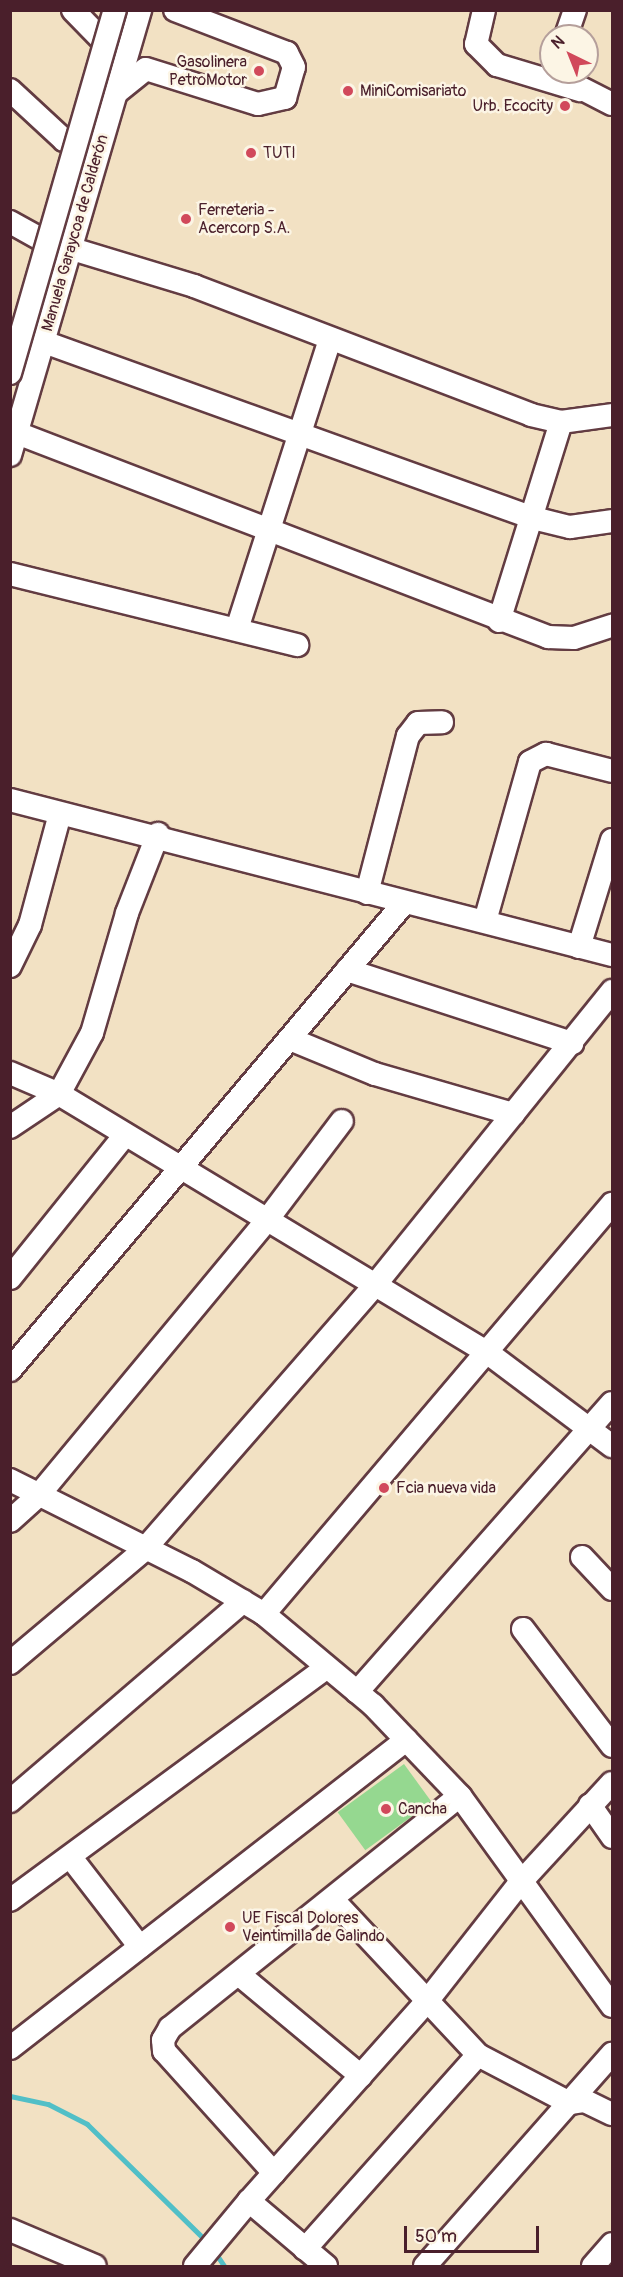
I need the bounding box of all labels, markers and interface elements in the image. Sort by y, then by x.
north arrow [539,24,599,84]
text: N [547,31,569,53]
place label: Gasolinera PetroMotor [169,52,247,90]
marker: Gasolinera PetroMotor [252,64,266,78]
place label: MiniComisariato [360,81,466,101]
marker: MiniComisariato [341,84,355,98]
place label: Urb. Ecocity [473,96,553,116]
marker: Urb. Ecocity [558,99,572,113]
street label: Manuela Garaycoa de Calderón [38,132,112,334]
place label: TUTI [263,143,296,163]
marker: TUTI [244,146,258,160]
place label: Ferreteria - Acercorp S.A. [198,200,290,238]
marker: Ferreteria - Acercorp S.A. [179,212,193,226]
place label: Fcia nueva vida [396,1478,496,1498]
marker: Fcia nueva vida [377,1481,391,1495]
place label: Cancha [398,1799,447,1819]
marker: Cancha [379,1802,393,1816]
place label: UE Fiscal Dolores Veintimilla de Galindo [242,1908,385,1946]
marker: UE Fiscal Dolores Veintimilla de Galindo [223,1920,237,1934]
scale bar [407,2214,542,2252]
text: 50 m [415,2225,457,2248]

